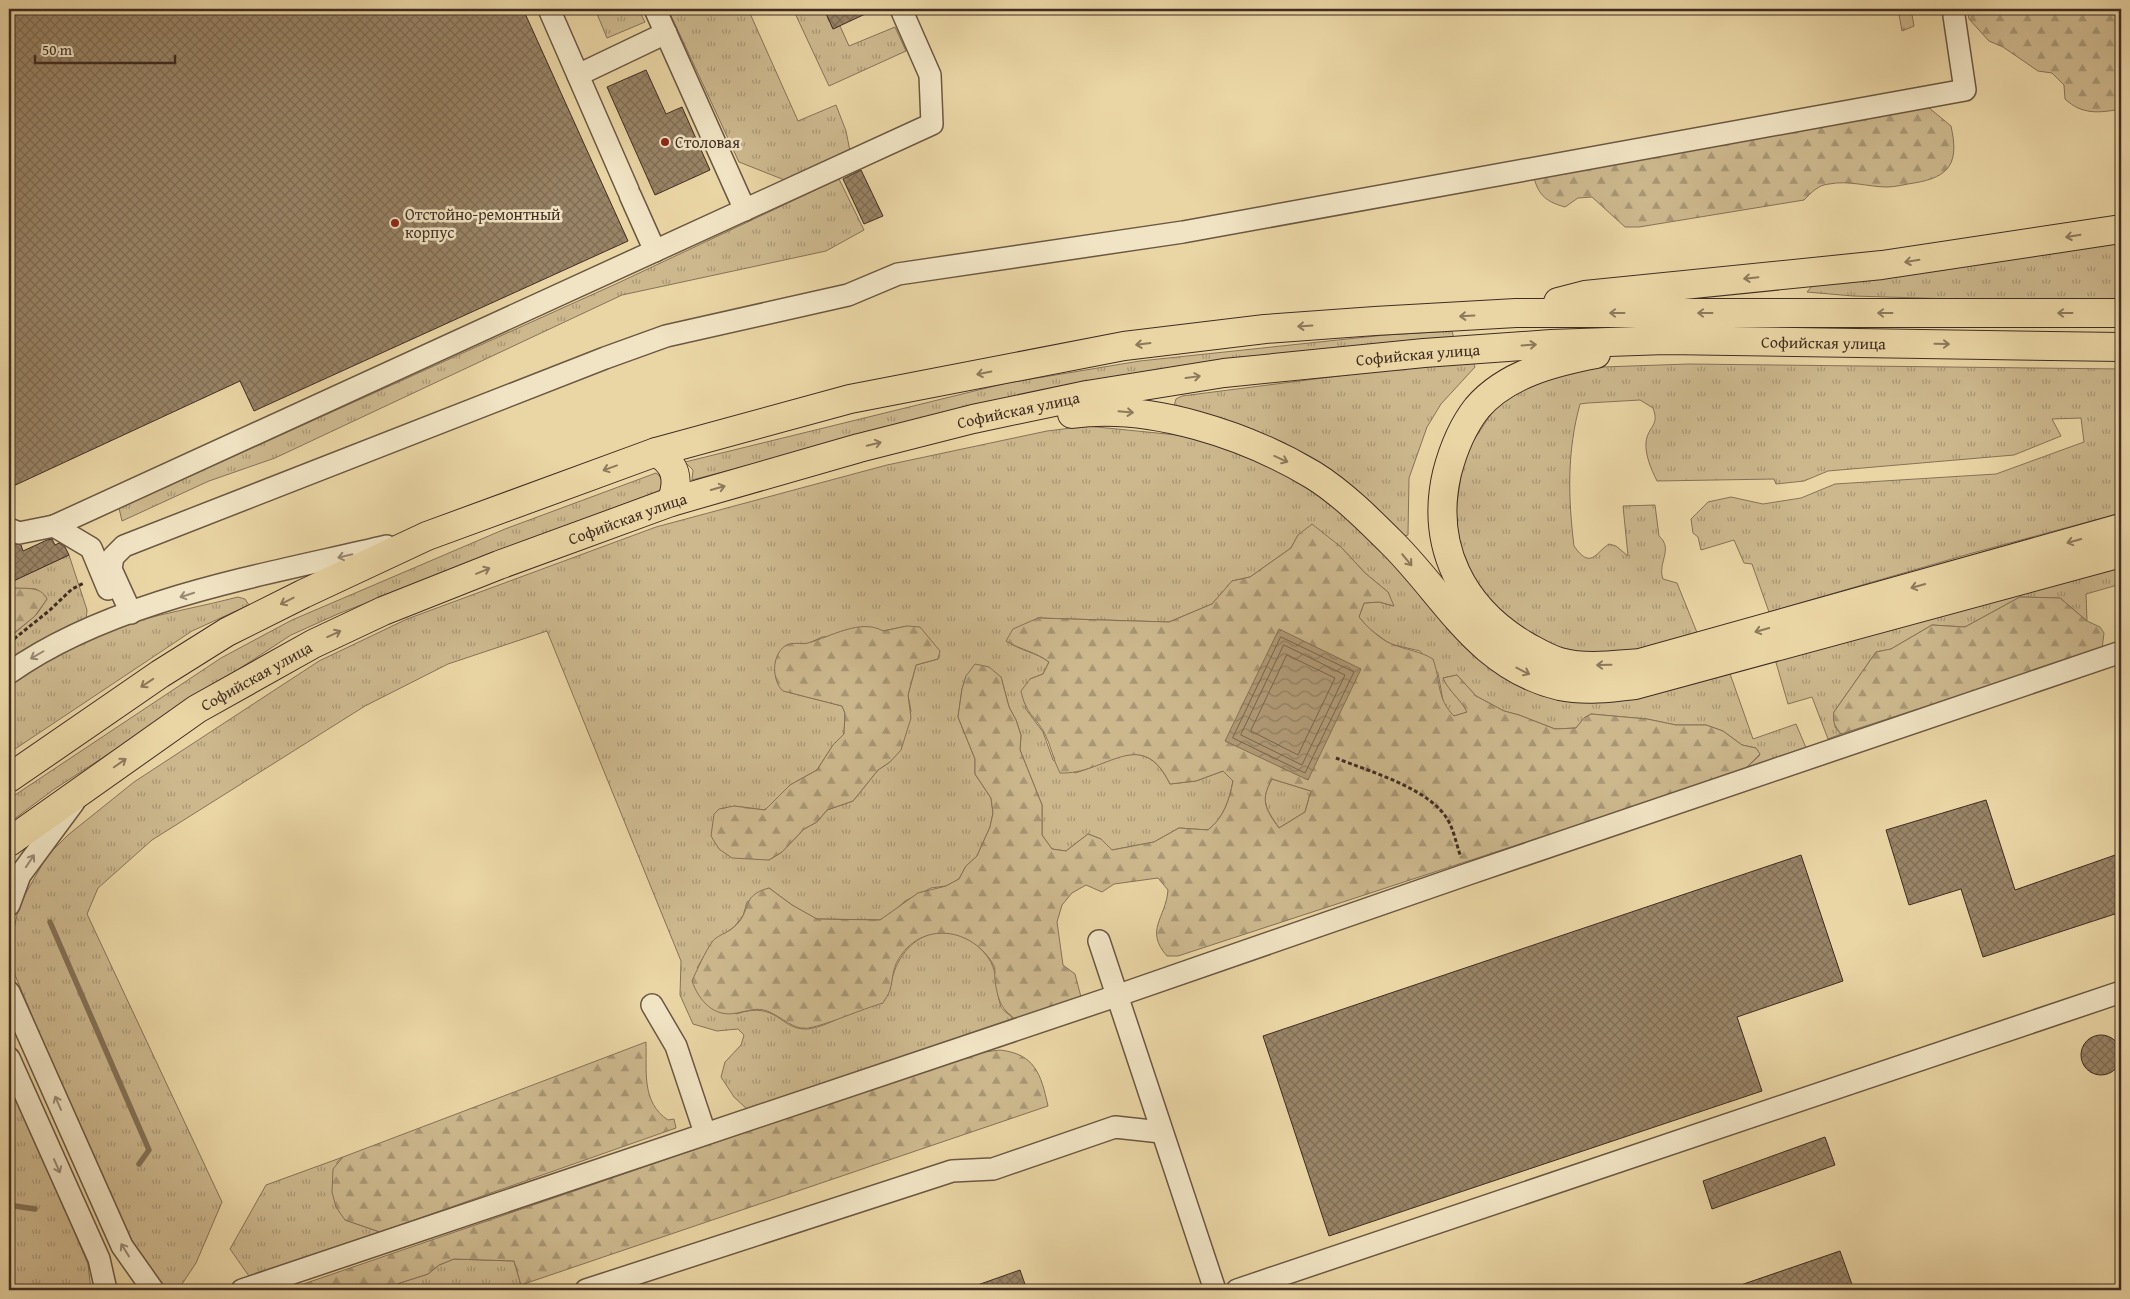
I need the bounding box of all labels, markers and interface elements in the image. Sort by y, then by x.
scale bar [35,32,175,64]
text: 50 m [42,39,73,60]
place label: Столовая [675,130,740,154]
marker: Столовая [659,136,671,148]
place label: Отстойно-ремонтный корпус [405,202,561,244]
marker: Отстойно-ремонтный корпус [389,217,401,229]
one-way arrow [2065,231,2081,241]
one-way arrow [1905,256,1921,266]
one-way arrow [1743,273,1759,283]
one-way arrow [1610,308,1626,318]
one-way arrow [1698,308,1714,318]
one-way arrow [1878,308,1894,318]
one-way arrow [2058,308,2074,318]
one-way arrow [1459,311,1475,320]
one-way arrow [1297,321,1313,331]
street label: Софийская улица [1761,329,1886,355]
street label: Софийская улица [1355,337,1481,372]
one-way arrow [1136,339,1152,349]
one-way arrow [1934,339,1950,349]
one-way arrow [1521,341,1537,350]
one-way arrow [976,369,992,379]
one-way arrow [1185,372,1201,382]
street label: Софийская улица [954,385,1082,435]
one-way arrow [1118,407,1134,417]
one-way arrow [866,439,882,448]
one-way arrow [1273,455,1288,464]
one-way arrow [603,464,618,473]
one-way arrow [710,483,726,493]
street label: Софийская улица [565,486,690,551]
one-way arrow [2067,537,2083,547]
one-way arrow [338,552,354,561]
one-way arrow [1401,553,1413,566]
one-way arrow [475,566,490,575]
one-way arrow [1910,581,1926,591]
one-way arrow [180,590,196,600]
one-way arrow [280,596,295,606]
one-way arrow [1754,625,1770,635]
one-way arrow [326,629,341,639]
street label: Софийская улица [196,635,317,717]
one-way arrow [31,651,45,661]
one-way arrow [1596,661,1612,670]
one-way arrow [1516,666,1531,676]
one-way arrow [140,678,154,688]
one-way arrow [113,758,127,768]
one-way arrow [25,854,35,868]
one-way arrow [53,1096,62,1111]
one-way arrow [53,1158,63,1173]
one-way arrow [120,1244,130,1258]

